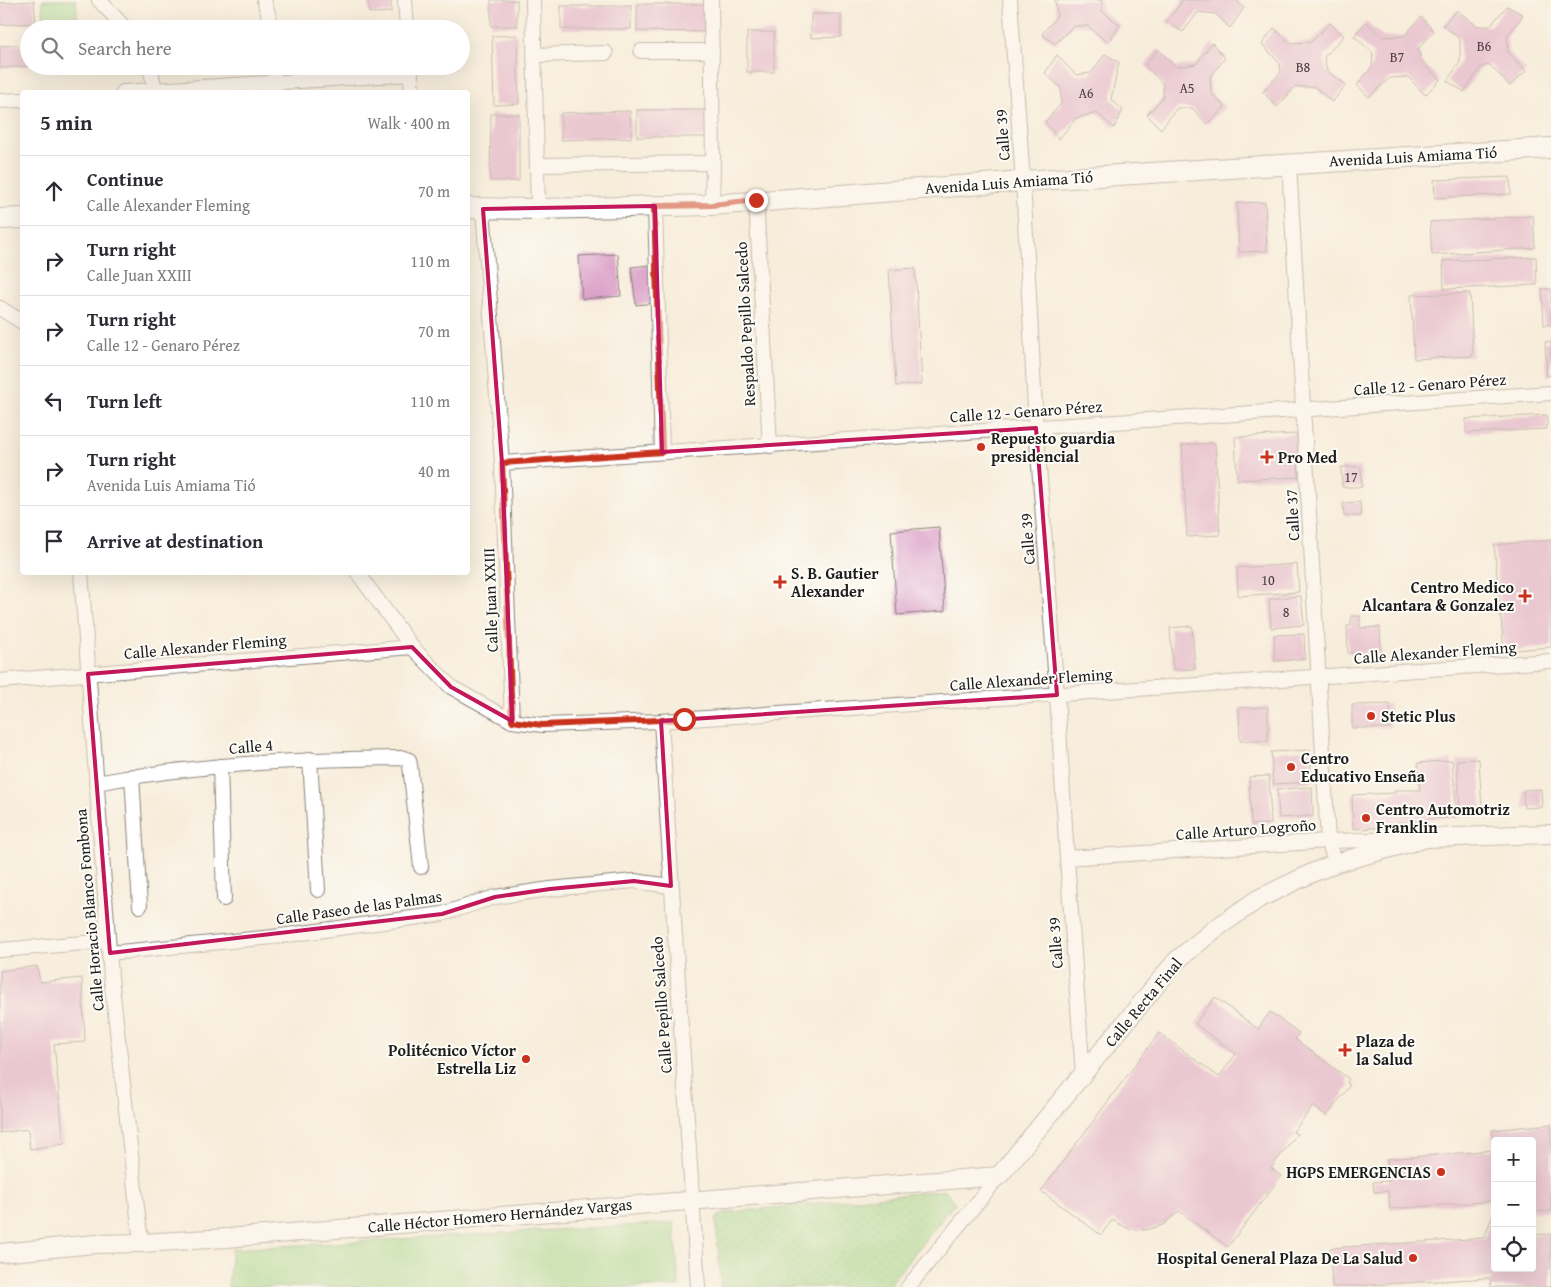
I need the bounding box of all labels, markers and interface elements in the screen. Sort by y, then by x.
search box [20,20,470,75]
icon: search [38,34,66,62]
text: Search here [78,34,172,62]
house number: B6 [1477,36,1492,56]
house number: B7 [1390,47,1405,67]
house number: B8 [1296,57,1311,77]
house number: A5 [1179,78,1195,98]
house number: A6 [1078,83,1094,103]
text: 5 min [40,107,92,138]
street label: Calle 39 [988,108,1016,162]
text: Walk · 400 m [367,111,450,135]
street label: Avenida Luis Amiama Tió [1328,140,1498,172]
street label: Avenida Luis Amiama Tió [924,164,1094,200]
text: Continue [87,165,164,193]
icon: ahead [40,177,68,205]
text: 70 m [418,179,450,203]
route end [745,189,768,212]
text: Calle Alexander Fleming [87,193,250,217]
text: Turn right [87,235,176,263]
street label: Respaldo Pepillo Salcedo [729,241,761,407]
icon: right [40,247,68,275]
text: 110 m [410,249,450,273]
text: Calle Juan XXIII [87,263,192,287]
text: Turn right [87,305,176,333]
icon: right [40,317,68,345]
text: 70 m [418,319,450,343]
text: Calle 12 - Genaro Pérez [87,333,240,357]
street label: Calle 12 - Genaro Pérez [1353,367,1507,401]
icon: left [40,387,68,415]
text: Turn left [87,387,162,415]
text: 110 m [410,389,450,413]
street label: Calle 12 - Genaro Pérez [949,394,1103,428]
place label: Repuesto guardia presidencial [991,426,1116,468]
marker: Repuesto guardia presidencial [975,441,987,453]
text: Turn right [87,445,176,473]
place label: Pro Med [1278,445,1338,469]
marker: Pro Med [1260,450,1274,464]
icon: right [40,457,68,485]
text: 40 m [418,459,450,483]
house number: 17 [1344,467,1358,487]
text: Avenida Luis Amiama Tió [87,473,256,497]
street label: Calle 37 [1279,488,1305,541]
street label: Calle 39 [1013,512,1041,566]
icon: arrive [40,527,68,555]
text: Arrive at destination [87,527,263,555]
street label: Calle Juan XXIII [476,547,504,653]
place label: S. B. Gautier Alexander [791,561,879,603]
house number: 10 [1261,570,1275,590]
marker: S. B. Gautier Alexander [773,575,787,589]
place label: Centro Medico Alcantara & Gonzalez [1362,575,1514,617]
marker: Centro Medico Alcantara & Gonzalez [1518,589,1532,603]
house number: 8 [1283,602,1290,622]
street label: Calle Alexander Fleming [123,627,287,665]
street label: Calle Alexander Fleming [1353,634,1517,670]
street label: Calle Alexander Fleming [949,661,1113,697]
place label: Stetic Plus [1381,704,1456,728]
route start [673,708,696,731]
marker: Stetic Plus [1365,710,1377,722]
street label: Calle 4 [228,732,274,760]
place label: Centro Educativo Enseña [1301,746,1426,788]
marker: Centro Educativo Enseña [1285,761,1297,773]
place label: Centro Automotriz Franklin [1376,797,1510,839]
street label: Calle Horacio Blanco Fombona [68,808,110,1012]
street label: Calle Arturo Logroño [1175,812,1317,846]
marker: Centro Automotriz Franklin [1360,812,1372,824]
street label: Calle Paseo de las Palmas [275,883,443,931]
street label: Calle 39 [1041,916,1069,970]
street label: Calle Pepillo Salcedo [644,936,678,1074]
street label: Calle Recta Final [1098,952,1188,1052]
place label: Plaza de la Salud [1356,1029,1415,1071]
place label: Politécnico Víctor Estrella Liz [388,1038,517,1080]
marker: Plaza de la Salud [1338,1043,1352,1057]
marker: Politécnico Víctor Estrella Liz [520,1053,532,1065]
map controls [1491,1137,1536,1272]
button: + [1491,1137,1536,1182]
place label: HGPS EMERGENCIAS [1286,1160,1431,1184]
marker: HGPS EMERGENCIAS [1435,1166,1447,1178]
button: − [1491,1182,1536,1227]
street label: Calle Héctor Homero Hernández Vargas [367,1191,633,1239]
button: locate [1491,1227,1536,1272]
place label: Hospital General Plaza De La Salud [1157,1246,1404,1270]
marker: Hospital General Plaza De La Salud [1407,1252,1419,1264]

